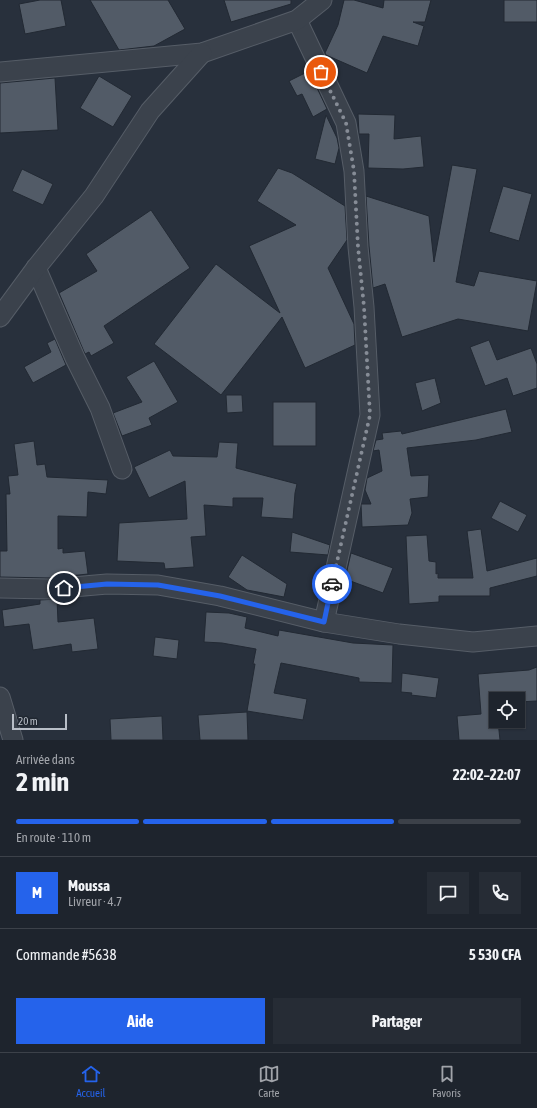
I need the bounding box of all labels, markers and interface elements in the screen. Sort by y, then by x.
pin [304,55,338,89]
icon: bag [310,61,332,83]
courier [312,564,352,604]
pin [47,571,81,605]
icon: car [321,573,343,595]
icon: home [53,577,75,599]
map controls [489,692,525,728]
button: locate [489,692,525,728]
scale bar [12,712,67,731]
text: 20 m [18,715,38,727]
text: Arrivée dans [16,752,75,767]
text: 22:02–22:07 [453,766,521,783]
text: 2 min [16,767,69,797]
text: En route · 110 m [16,830,91,845]
button: chat [427,872,469,914]
button: phone [479,872,521,914]
text: Moussa [68,877,110,894]
text: M [32,884,42,901]
text: Livreur · 4.7 [68,894,122,909]
text: Commande #5638 [16,946,116,963]
text: 5 530 CFA [469,946,521,963]
button: Aide [16,998,265,1044]
button: Partager [273,998,521,1044]
tab: Accueil [76,1063,105,1099]
tab: Carte [258,1063,280,1099]
tab: Favoris [432,1063,461,1099]

